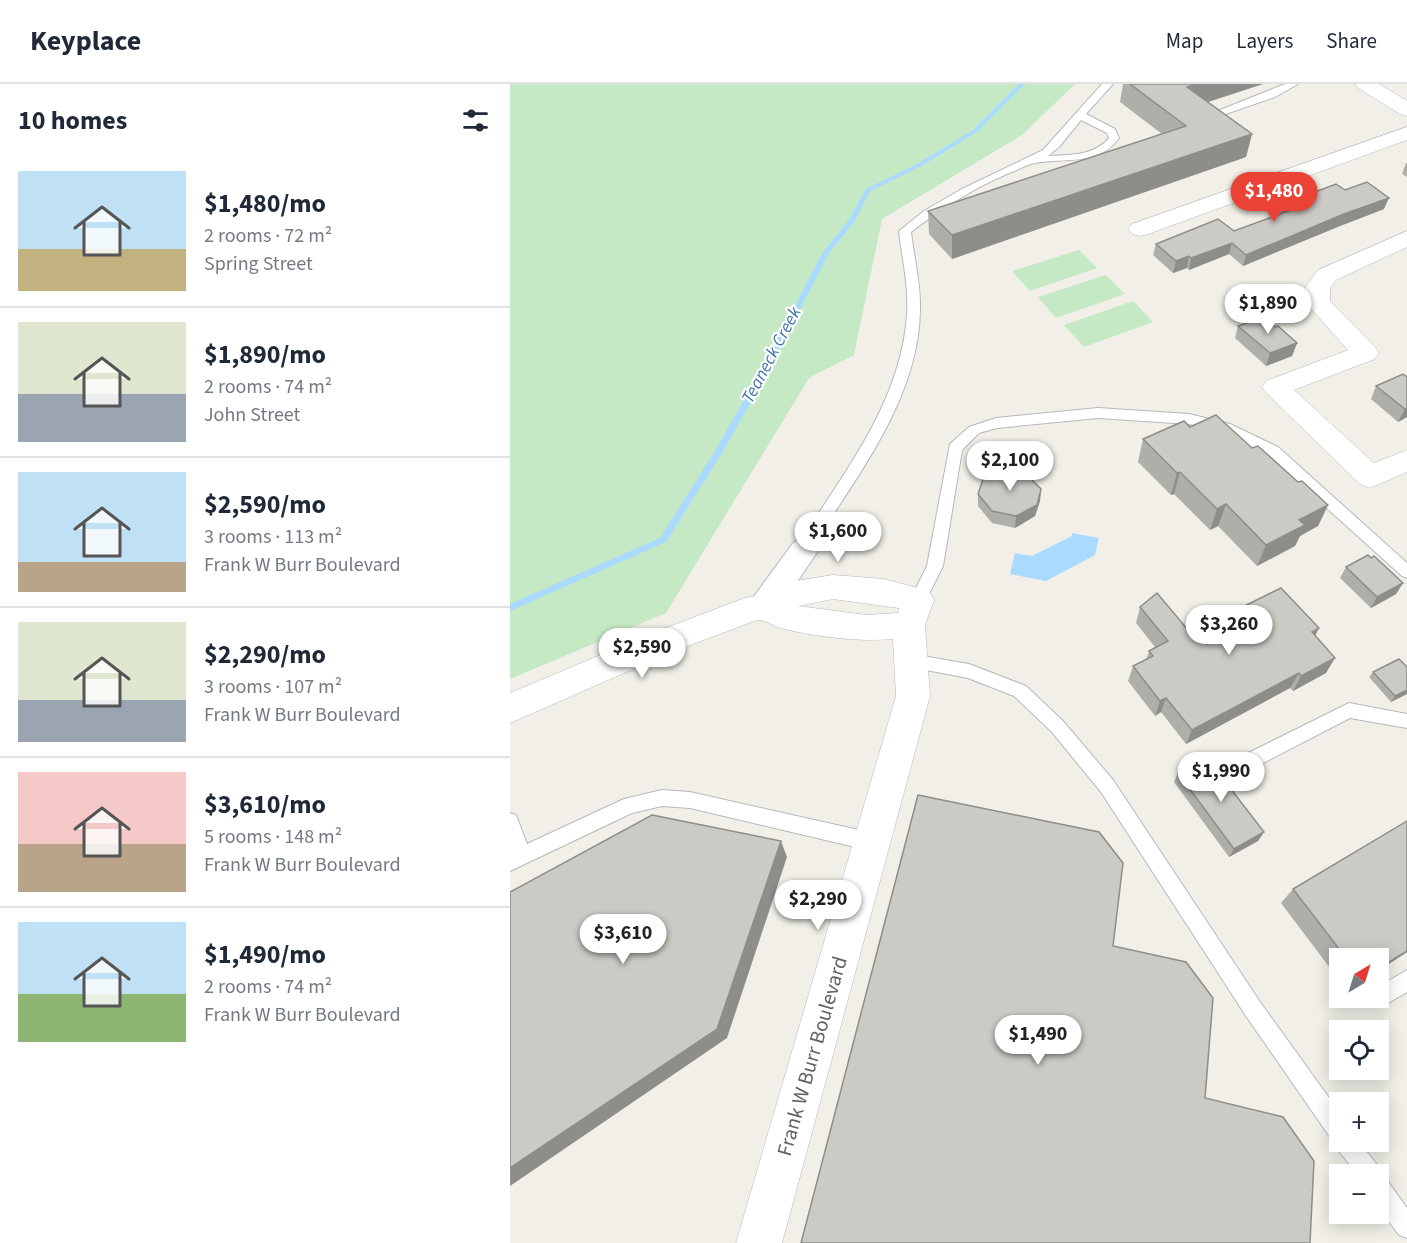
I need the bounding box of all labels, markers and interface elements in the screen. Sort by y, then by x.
text: Keyplace [30,21,141,61]
text: Map [1166,26,1203,56]
text: Layers [1236,26,1293,56]
text: Share [1326,26,1377,56]
text: 10 homes [18,102,127,139]
icon: filters [459,104,492,137]
pin: $1,480 [1225,172,1323,223]
text: $1,480 [1245,177,1303,205]
text: $1,480/mo [204,185,326,222]
icon: home [66,195,138,267]
text: 2 rooms · 72 m² [204,222,332,250]
text: Spring Street [204,250,313,278]
pin: $1,890 [1219,284,1317,335]
text: $1,890 [1239,289,1297,317]
water label: Teaneck Creek [736,302,808,408]
text: $1,890/mo [204,336,326,373]
icon: home [66,346,138,418]
text: 2 rooms · 74 m² [204,373,332,401]
text: John Street [204,401,300,429]
pin: $2,100 [961,441,1059,492]
text: $2,100 [981,446,1039,474]
text: $2,590/mo [204,486,326,523]
icon: home [66,496,138,568]
pin: $1,600 [789,512,887,563]
text: $1,600 [809,517,867,545]
text: 3 rooms · 113 m² [204,523,342,551]
text: Frank W Burr Boulevard [204,551,401,579]
pin: $3,260 [1180,605,1278,656]
text: $3,260 [1200,610,1258,638]
pin: $2,590 [593,628,691,679]
text: $2,590 [613,633,671,661]
text: $2,290/mo [204,636,326,673]
icon: home [66,646,138,718]
text: 3 rooms · 107 m² [204,673,342,701]
text: Frank W Burr Boulevard [204,701,401,729]
pin: $1,990 [1172,752,1270,803]
text: $1,990 [1192,757,1250,785]
text: $3,610/mo [204,786,326,823]
icon: home [66,796,138,868]
text: 5 rooms · 148 m² [204,823,342,851]
text: Frank W Burr Boulevard [204,851,401,879]
pin: $2,290 [769,880,867,931]
text: $2,290 [789,885,847,913]
pin: $3,610 [574,914,672,965]
text: $3,610 [594,919,652,947]
text: $1,490/mo [204,936,326,973]
icon: home [66,946,138,1018]
north arrow [1329,948,1389,1008]
map controls [1329,948,1389,1224]
street label: Frank W Burr Boulevard [769,953,855,1159]
text: 2 rooms · 74 m² [204,973,332,1001]
text: Frank W Burr Boulevard [204,1001,401,1029]
pin: $1,490 [989,1015,1087,1066]
text: $1,490 [1009,1020,1067,1048]
button: locate [1329,1020,1389,1080]
button: + [1329,1092,1389,1152]
button: − [1329,1164,1389,1224]

